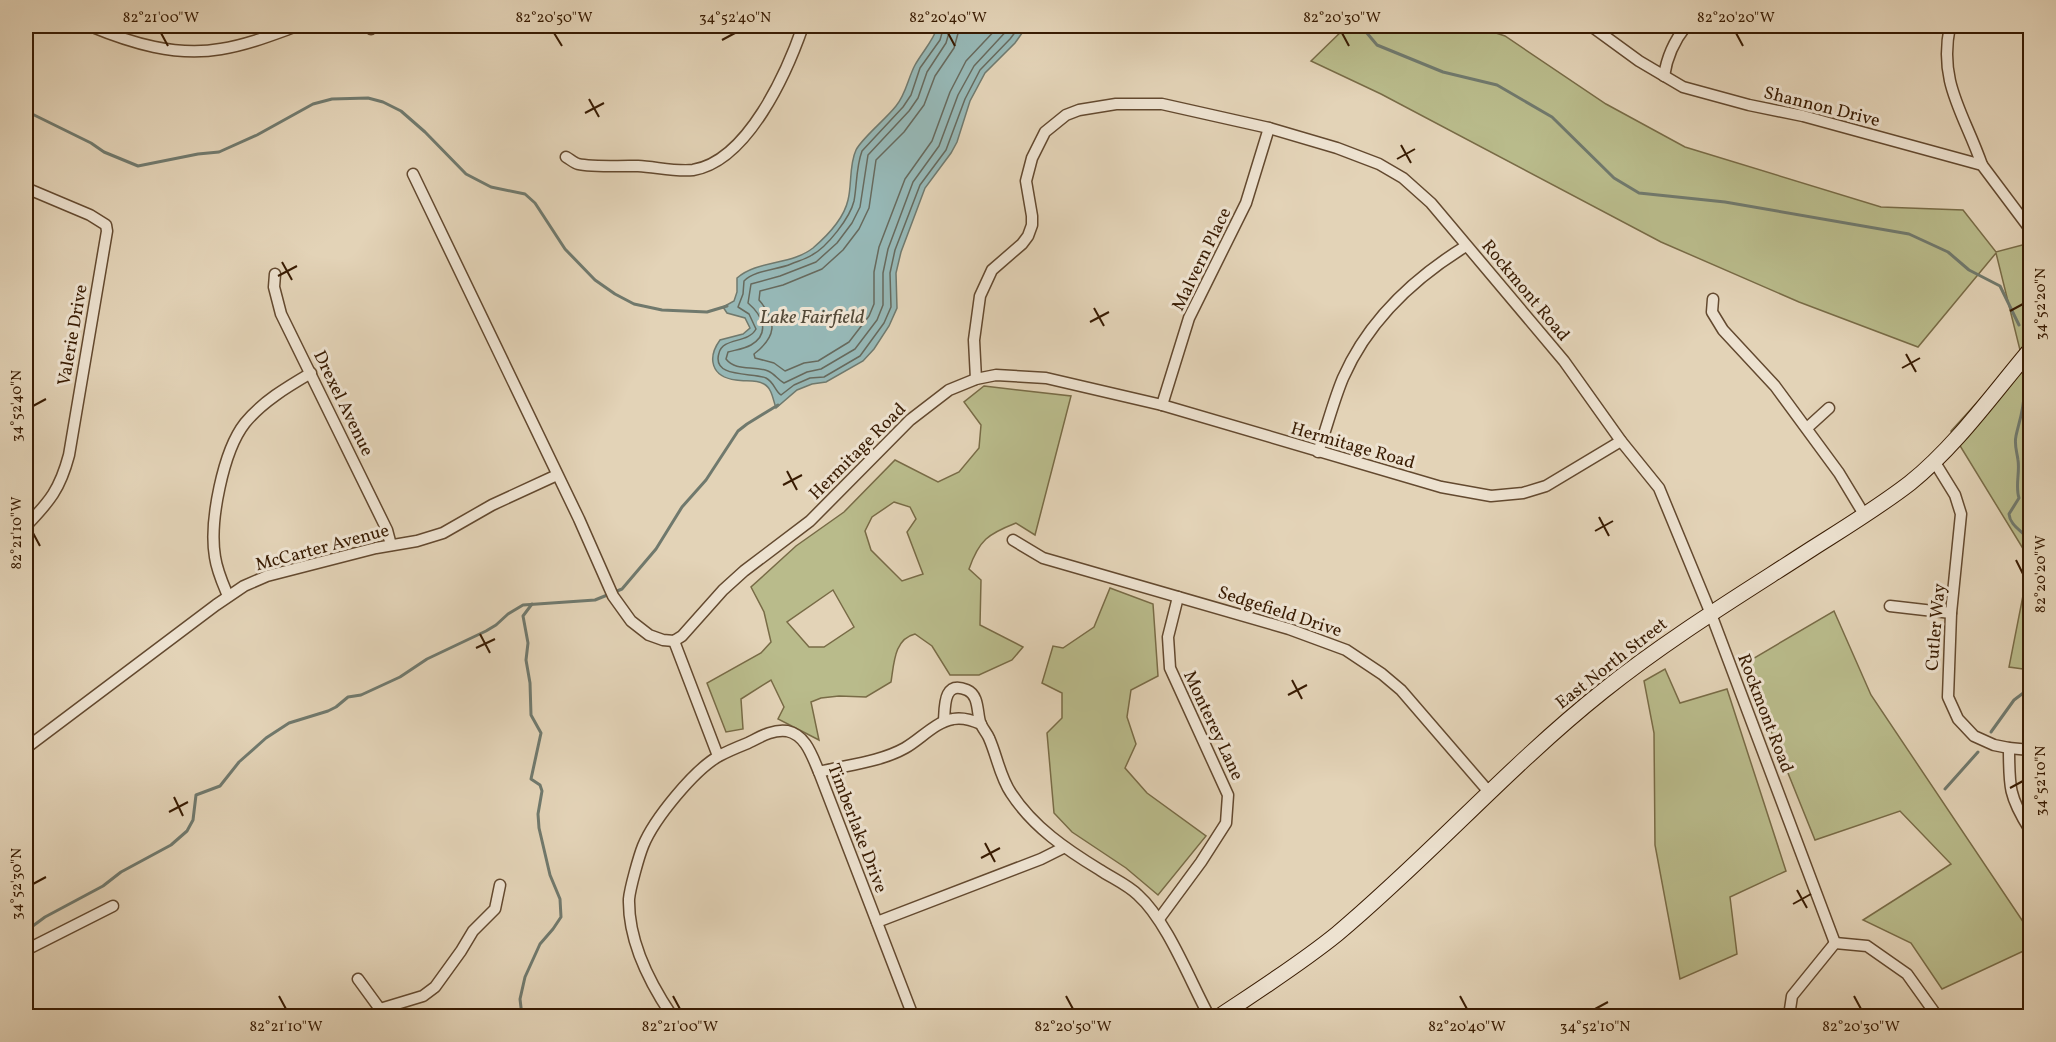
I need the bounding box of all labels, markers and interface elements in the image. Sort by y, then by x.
text: 82°21'00"W [123,8,199,29]
text: 82°20'50"W [516,8,593,29]
text: 34°52'40"N [699,8,771,29]
text: 82°20'40"W [909,8,987,29]
text: 82°20'30"W [1303,8,1381,29]
text: 82°20'20"W [1697,8,1775,29]
street label: Shannon Drive [1761,81,1882,134]
street label: Malvern Place [1167,204,1238,316]
street label: Rockmont Road [1475,235,1575,347]
text: 34°52'20"N [2031,268,2052,340]
street label: Valerie Drive [52,283,95,388]
water label: Lake Fairfield [759,304,865,332]
street label: Drexel Avenue [306,347,379,461]
text: 34°52'40"N [7,370,28,442]
street label: Hermitage Road [804,398,912,506]
street label: Hermitage Road [1288,417,1418,476]
text: 82°21'10"W [7,496,28,570]
street label: McCarter Avenue [253,519,392,578]
text: 82°20'20"W [2031,535,2052,613]
street label: Sedgefield Drive [1214,581,1345,644]
street label: Cutler Way [1920,582,1953,672]
street label: East North Street [1551,613,1673,716]
street label: Rockmont Road [1730,650,1799,777]
street label: Monterey Lane [1176,667,1249,785]
text: 34°52'10"N [2031,746,2052,816]
street label: Timberlake Drive [820,760,893,897]
text: 34°52'30"N [7,848,28,920]
text: 82°21'10"W [249,1017,323,1038]
text: 82°21'00"W [642,1017,718,1038]
text: 82°20'50"W [1035,1017,1112,1038]
text: 82°20'40"W [1428,1017,1506,1038]
text: 34°52'10"N [1560,1017,1630,1038]
text: 82°20'30"W [1822,1017,1900,1038]

